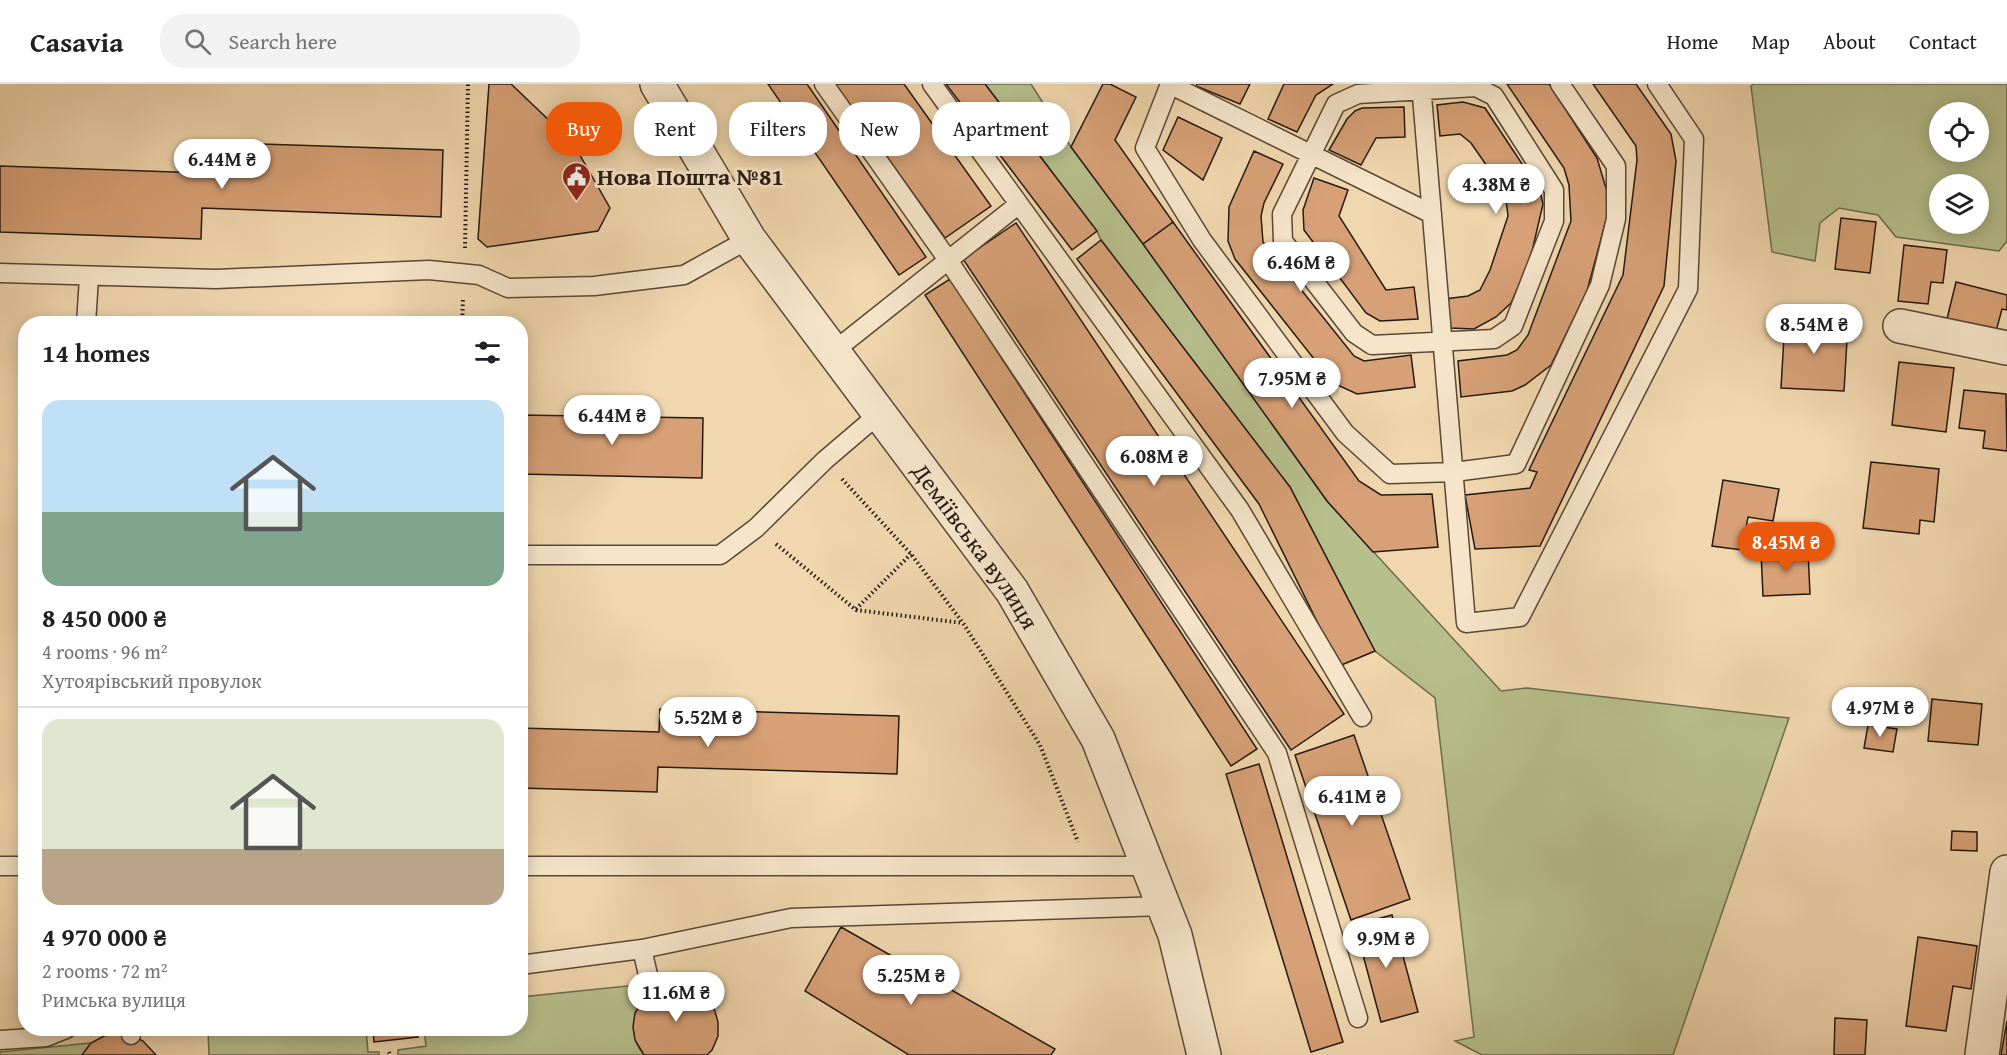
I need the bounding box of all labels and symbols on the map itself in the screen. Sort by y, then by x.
pin: 6.44M ₴ [167,139,277,190]
place label: Нова Пошта №81 [597,159,784,194]
public building icon: Нова Пошта №81 [560,160,592,202]
pin: 4.38M ₴ [1441,164,1551,215]
pin: 6.46M ₴ [1246,242,1356,293]
pin: 8.54M ₴ [1759,304,1869,355]
pin: 7.95M ₴ [1237,358,1347,409]
pin: 6.44M ₴ [557,395,667,446]
pin: 6.08M ₴ [1099,436,1209,487]
street label: Деміївська вулиця [904,454,1048,636]
pin: 8.45M ₴ [1731,522,1841,573]
pin: 4.97M ₴ [1825,687,1935,738]
pin: 5.52M ₴ [653,697,763,748]
pin: 6.41M ₴ [1297,776,1407,827]
pin: 9.9M ₴ [1337,918,1435,969]
pin: 5.25M ₴ [856,955,966,1006]
pin: 11.6M ₴ [621,972,731,1023]

